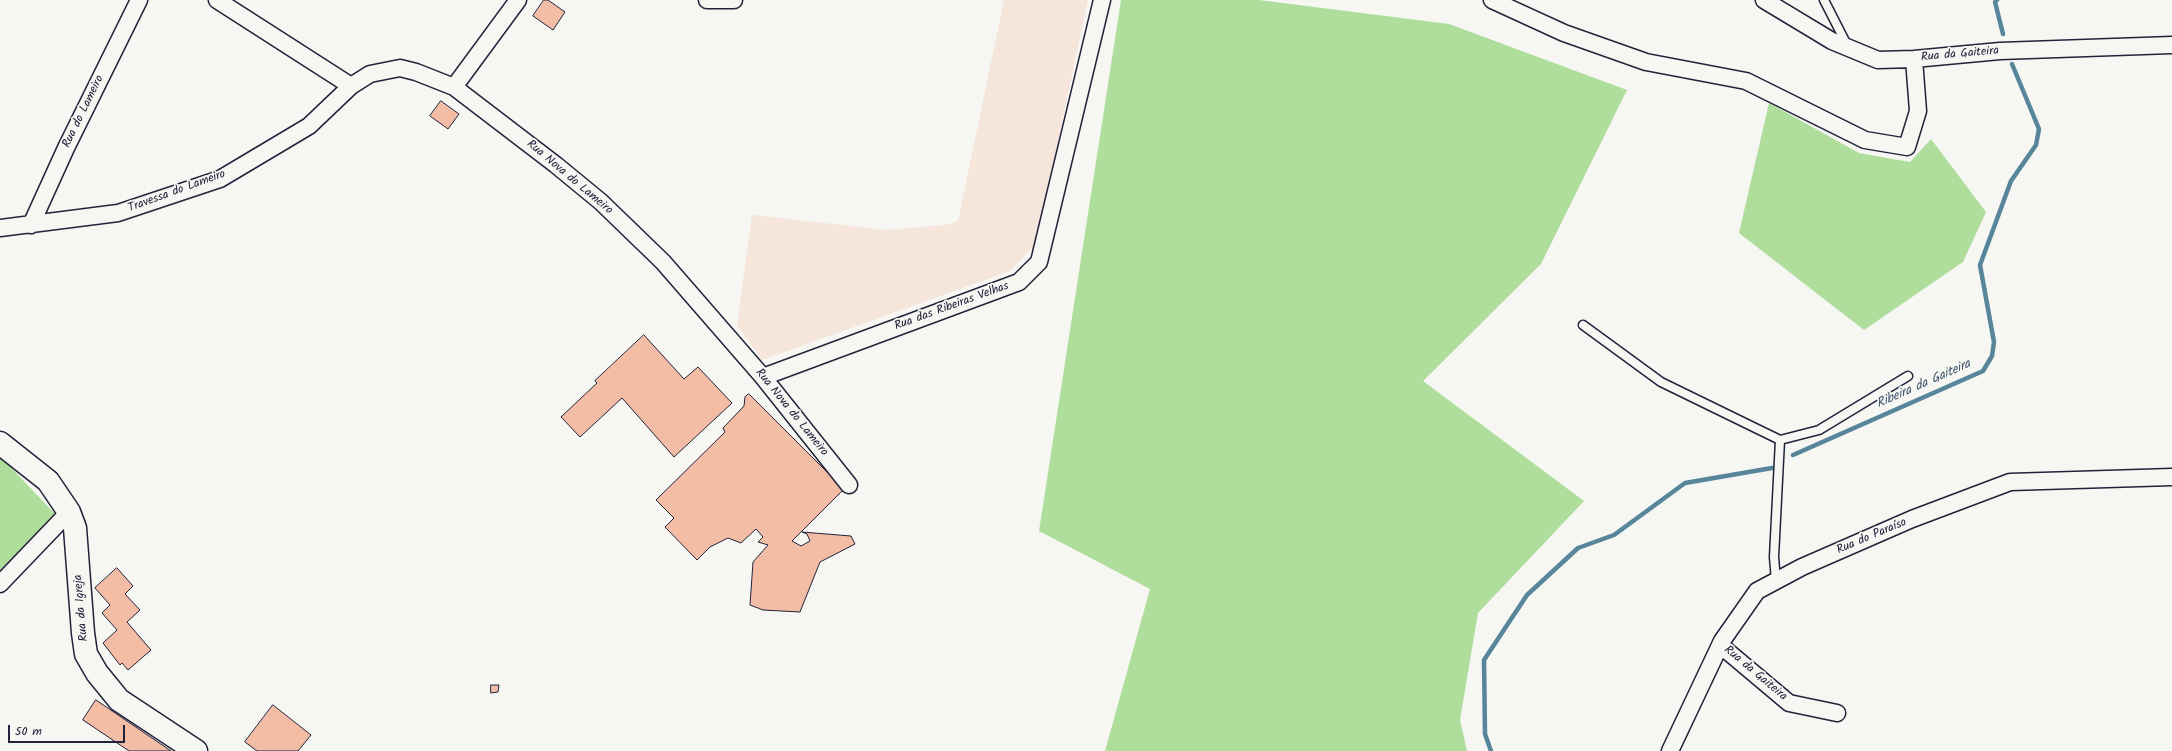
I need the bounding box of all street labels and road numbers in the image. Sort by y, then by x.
street label: Rua da Gaiteira [1921,44,1999,66]
street label: Rua do Lameiro [60,73,108,151]
street label: Rua Nova do Lameiro [523,138,615,218]
street label: Travessa do Lameiro [126,168,228,216]
street label: Rua das Ribeiras Velhas [893,280,1011,334]
street label: Rua Nova do Lameiro [751,367,831,459]
street label: Rua do Paraíso [1835,516,1909,558]
street label: Rua da Igreja [72,574,92,642]
street label: Rua da Gaiteira [1721,643,1789,705]

